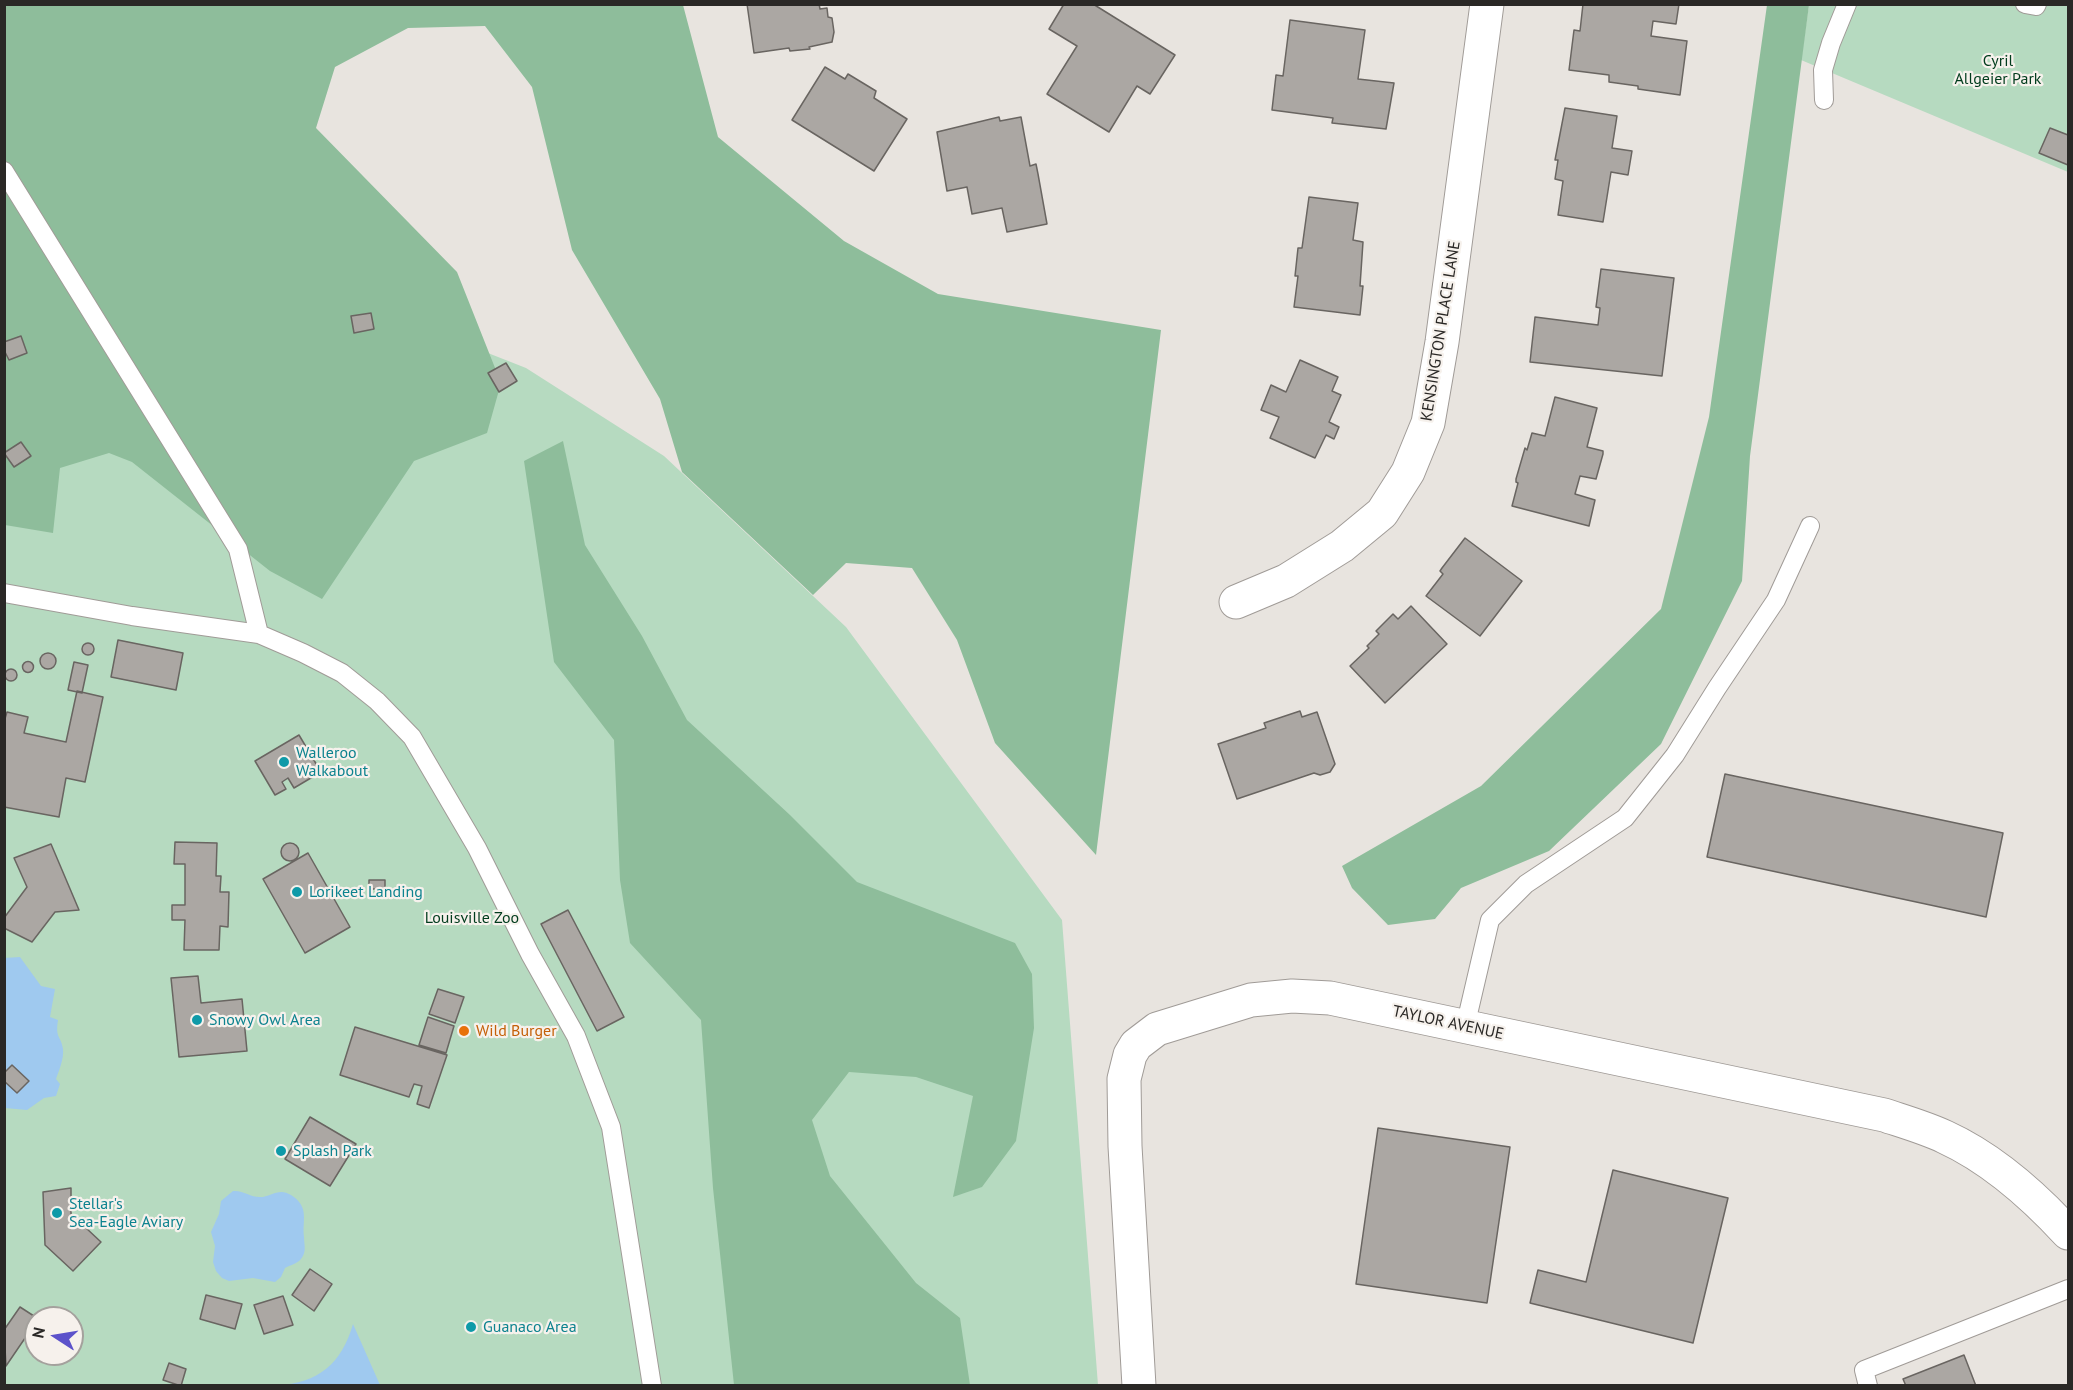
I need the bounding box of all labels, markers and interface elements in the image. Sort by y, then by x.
park label: Cyril Allgeier Park [1955,51,2041,89]
street label: KENSINGTON PLACE LANE [1417,240,1465,422]
place label: Walleroo Walkabout [296,743,368,781]
marker: Walleroo Walkabout [277,755,291,769]
place label: Lorikeet Landing [309,882,423,902]
marker: Lorikeet Landing [290,885,304,899]
park label: Louisville Zoo [425,908,519,928]
street label: TAYLOR AVENUE [1391,1002,1505,1044]
place label: Snowy Owl Area [209,1010,321,1030]
marker: Snowy Owl Area [190,1013,204,1027]
place label: Wild Burger [476,1021,557,1041]
marker: Wild Burger [457,1024,471,1038]
place label: Splash Park [293,1141,372,1161]
marker: Splash Park [274,1144,288,1158]
place label: Stellar's Sea-Eagle Aviary [69,1194,183,1232]
marker: Stellar's Sea-Eagle Aviary [50,1206,64,1220]
north arrow [24,1306,84,1366]
place label: Guanaco Area [483,1317,577,1337]
marker: Guanaco Area [464,1320,478,1334]
text: N [27,1325,49,1340]

